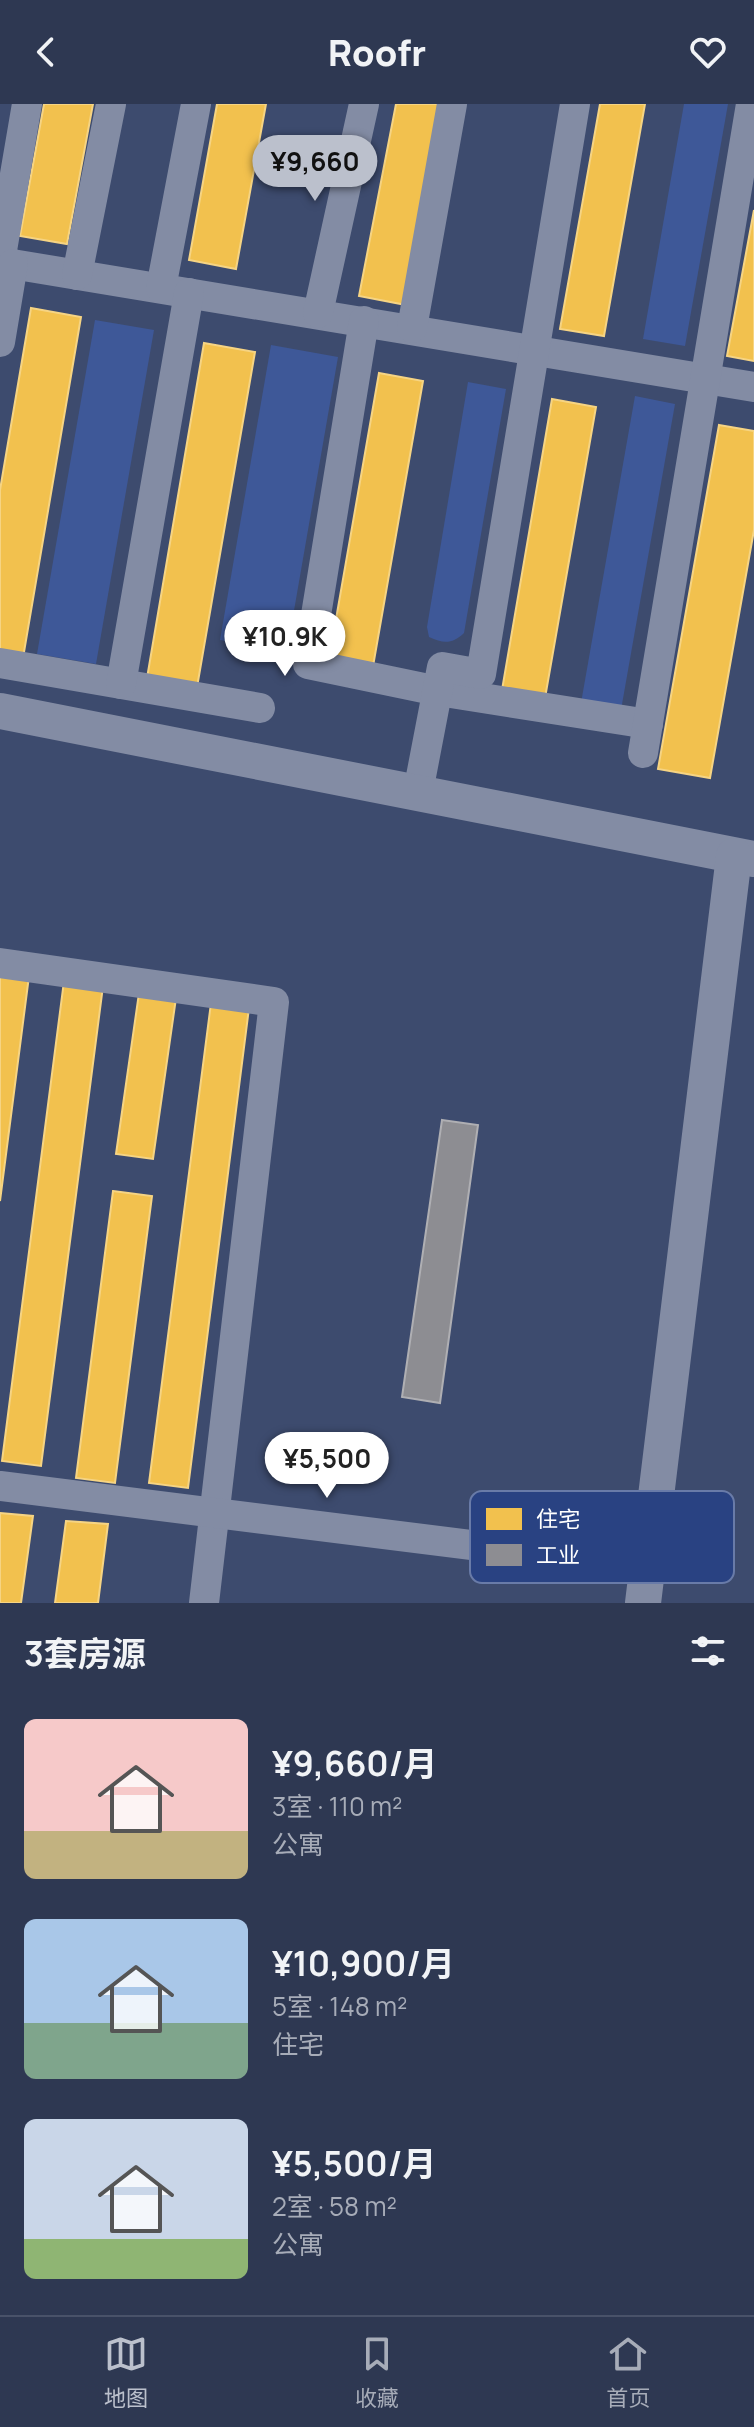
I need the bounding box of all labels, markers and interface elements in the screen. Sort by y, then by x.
text: Roofr [328,28,426,77]
icon: back [24,30,68,74]
icon: heart [686,30,730,74]
pin: ¥9,660 [250,135,380,203]
text: ¥9,660 [270,143,360,179]
pin: ¥10.9K [220,610,350,678]
text: ¥10.9K [242,618,328,654]
pin: ¥5,500 [262,1432,392,1500]
text: ¥5,500 [283,1440,371,1476]
legend [470,1491,734,1583]
text: 住宅 [536,1504,580,1534]
text: 工业 [536,1540,580,1570]
icon: filters [686,1629,730,1673]
text: 3套房源 [24,1630,146,1676]
text: ¥9,660/月 [272,1740,437,1786]
icon: home [88,1751,184,1847]
text: 3室 · 110 m² [272,1788,402,1824]
text: 公寓 [272,1826,324,1862]
text: ¥10,900/月 [272,1940,455,1986]
icon: home [88,1951,184,2047]
text: 5室 · 148 m² [272,1988,408,2024]
text: 住宅 [272,2026,324,2062]
text: ¥5,500/月 [272,2140,436,2186]
icon: home [88,2151,184,2247]
text: 2室 · 58 m² [272,2188,397,2224]
text: 公寓 [272,2226,324,2262]
tab: 地图 [104,2332,148,2413]
tab: 收藏 [355,2332,399,2413]
tab: 首页 [606,2332,650,2413]

